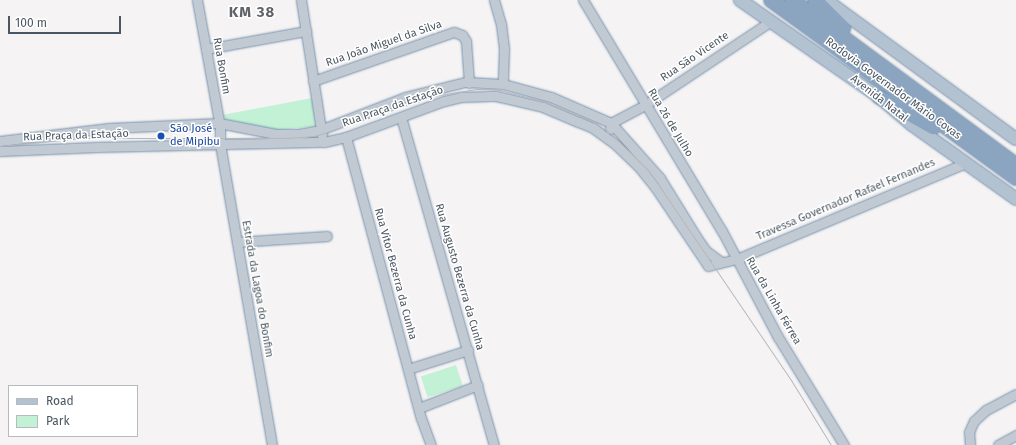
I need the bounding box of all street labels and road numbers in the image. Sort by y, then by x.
street label: Rua João Miguel da Silva [324,18,444,70]
street label: Rua São Vicente [658,29,732,85]
street label: Rodovia Governador Mário Covas [823,35,963,143]
street label: Rua Bonfim [210,37,232,95]
street label: Avenida Natal [848,73,910,125]
street label: Rua Praça da Estação [341,84,445,130]
street label: Rua 26 de Julho [644,86,696,160]
street label: Rua Praça da Estação [23,128,129,144]
street label: Travessa Governador Rafael Fernandes [755,156,937,244]
street label: Rua Augusto Bezerra da Cunha [432,202,486,352]
street label: Rua Vitor Bezerra da Cunha [371,207,419,341]
street label: Estrada da Lagoa do Bonfim [238,219,276,359]
street label: Rua da Linha Férrea [743,255,803,347]

